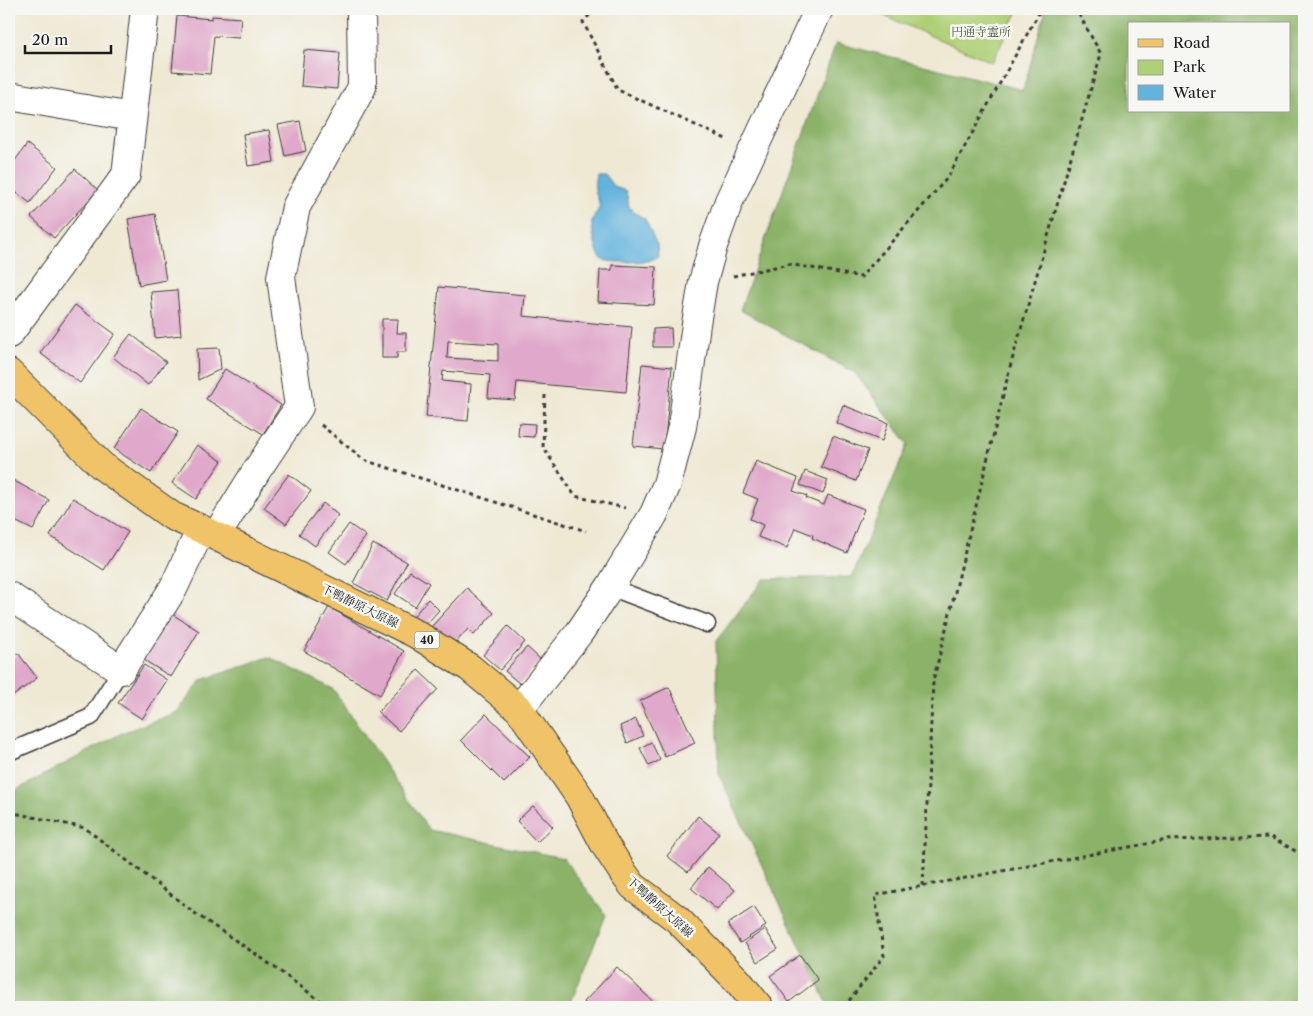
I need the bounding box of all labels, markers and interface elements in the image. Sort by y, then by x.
scale bar [25,22,111,54]
legend [1128,22,1290,112]
park label: 円通寺霊所 [951,24,1011,39]
text: 20 m [32,30,68,49]
text: Road [1173,33,1210,52]
text: Park [1173,57,1207,76]
text: Water [1172,83,1217,102]
street label: 下鴨静原大原線 [319,580,401,631]
road number: 40 [414,632,440,648]
street label: 下鴨静原大原線 [624,873,697,940]

